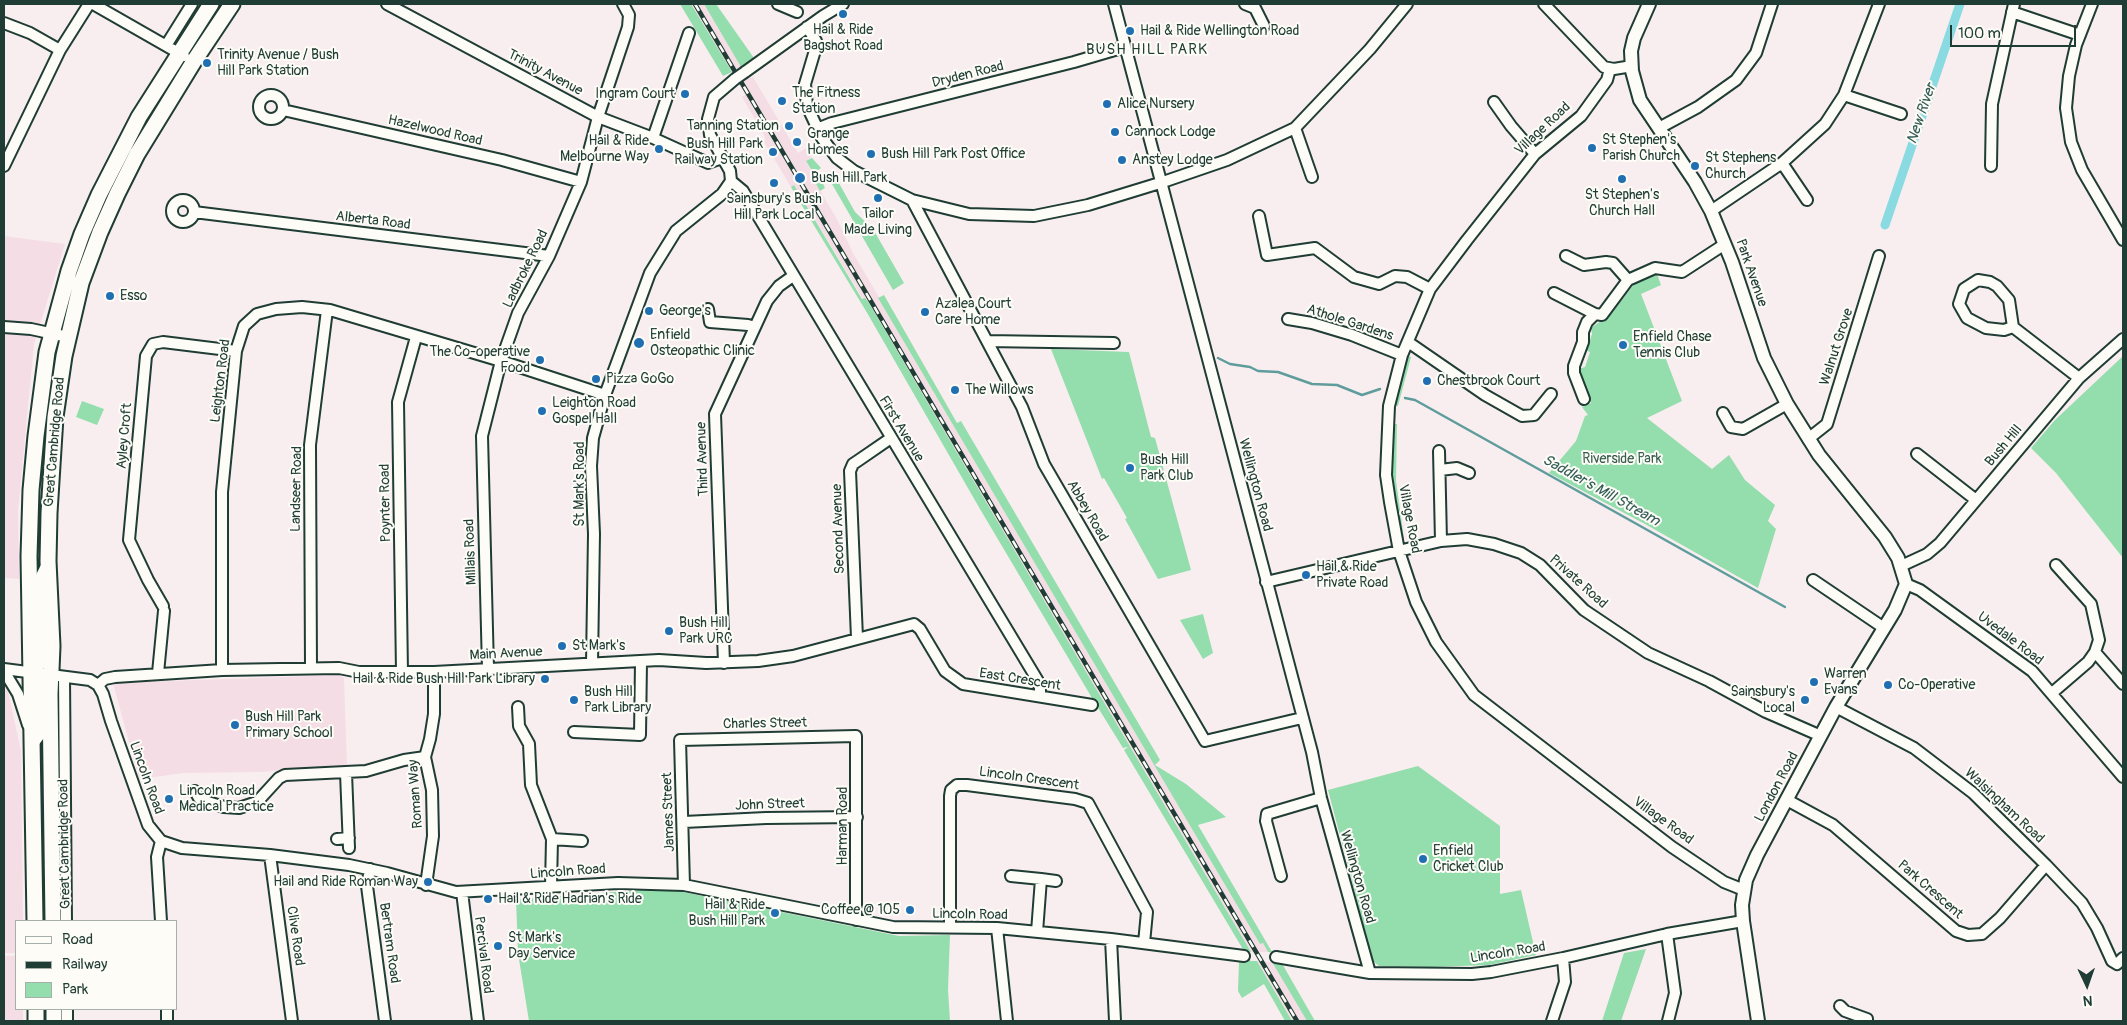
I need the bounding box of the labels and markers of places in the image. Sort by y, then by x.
marker: Hail & Ride Bagshot Road [837,8,849,20]
place label: Hail & Ride Bagshot Road [803,22,883,54]
place label: Hail & Ride Wellington Road [1140,23,1299,39]
marker: Hail & Ride Wellington Road [1124,25,1136,37]
place label: Trinity Avenue / Bush Hill Park Station [217,47,339,80]
marker: Trinity Avenue / Bush Hill Park Station [201,57,213,69]
place label: The Fitness Station [792,85,860,118]
place label: Ingram Court [595,86,675,102]
marker: Ingram Court [679,88,691,100]
marker: The Fitness Station [776,95,788,107]
place label: Alice Nursery [1117,96,1195,112]
marker: Alice Nursery [1101,98,1113,110]
place label: Tanning Station [686,118,779,134]
marker: Tanning Station [783,120,795,132]
place label: Cannock Lodge [1125,124,1215,140]
place label: Grange Homes [807,126,849,158]
marker: Cannock Lodge [1109,126,1121,138]
place label: St Stephen's Parish Church [1602,132,1680,164]
place label: Hail & Ride Melbourne Way [560,133,649,166]
place label: Bush Hill Park Railway Station [674,136,763,168]
marker: Grange Homes [791,136,803,148]
marker: St Stephen's Parish Church [1586,142,1598,154]
marker: Hail & Ride Melbourne Way [653,143,665,155]
marker: Bush Hill Park Railway Station [767,146,779,158]
place label: Bush Hill Park Post Office [881,146,1025,162]
marker: Bush Hill Park Post Office [865,148,877,160]
place label: St Stephens Church [1705,150,1776,182]
place label: Anstey Lodge [1132,152,1213,168]
marker: Anstey Lodge [1116,154,1128,166]
marker: St Stephens Church [1689,160,1701,172]
place label: Bush Hill Park [811,170,887,186]
marker: Bush Hill Park [793,171,807,185]
marker: St Stephen's Church Hall [1616,173,1628,185]
marker: Sainsbury's Bush Hill Park Local [768,177,780,189]
place label: St Stephen's Church Hall [1585,187,1659,220]
place label: Sainsbury's Bush Hill Park Local [726,191,822,223]
marker: Tailor Made Living [872,192,884,204]
place label: Tailor Made Living [844,206,912,238]
place label: Esso [120,288,147,304]
marker: Esso [104,290,116,302]
place label: Azalea Court Care Home [935,296,1011,328]
place label: George's [659,303,711,319]
marker: George's [643,305,655,317]
marker: Azalea Court Care Home [919,306,931,318]
place label: Enfield Osteopathic Clinic [650,327,755,360]
place label: Enfield Chase Tennis Club [1633,329,1711,362]
marker: Enfield Osteopathic Clinic [632,336,646,350]
marker: Enfield Chase Tennis Club [1617,339,1629,351]
place label: The Co-operative Food [430,344,530,377]
marker: The Co-operative Food [534,354,546,366]
place label: Pizza GoGo [606,371,674,387]
marker: Pizza GoGo [590,373,602,385]
place label: Chestbrook Court [1437,373,1540,389]
marker: Chestbrook Court [1421,375,1433,387]
place label: The Willows [965,382,1033,398]
marker: The Willows [949,384,961,396]
place label: Leighton Road Gospel Hall [552,395,636,428]
marker: Leighton Road Gospel Hall [536,405,548,417]
place label: Bush Hill Park Club [1140,452,1193,484]
marker: Bush Hill Park Club [1124,462,1136,474]
place label: Hail & Ride Private Road [1316,559,1388,592]
marker: Hail & Ride Private Road [1300,569,1312,581]
place label: Bush Hill Park URC [679,615,733,648]
marker: Bush Hill Park URC [663,625,675,637]
place label: St Mark's [572,638,625,654]
marker: St Mark's [556,640,568,652]
place label: Warren Evans [1824,666,1867,699]
place label: Hail & Ride Bush Hill Park Library [352,671,535,687]
marker: Hail & Ride Bush Hill Park Library [539,673,551,685]
marker: Warren Evans [1808,676,1820,688]
place label: Co-Operative [1898,677,1975,693]
marker: Co-Operative [1882,679,1894,691]
place label: Bush Hill Park Library [584,684,651,716]
place label: Sainsbury's Local [1730,684,1795,716]
marker: Bush Hill Park Library [568,694,580,706]
marker: Sainsbury's Local [1799,694,1811,706]
place label: Bush Hill Park Primary School [245,709,333,742]
marker: Bush Hill Park Primary School [229,719,241,731]
place label: Lincoln Road Medical Practice [179,783,274,816]
marker: Lincoln Road Medical Practice [163,793,175,805]
place label: Enfield Cricket Club [1433,843,1504,876]
marker: Enfield Cricket Club [1417,853,1429,865]
place label: Hail and Ride Roman Way [273,874,418,890]
marker: Hail and Ride Roman Way [422,876,434,888]
place label: Hail & Ride Hadrian's Ride [498,891,642,907]
marker: Hail & Ride Hadrian's Ride [482,893,494,905]
place label: Hail & Ride Bush Hill Park [689,897,765,930]
place label: Coffee @ 105 [821,902,900,918]
marker: Coffee @ 105 [904,904,916,916]
marker: Hail & Ride Bush Hill Park [769,907,781,919]
place label: St Mark's Day Service [508,930,575,962]
marker: St Mark's Day Service [492,940,504,952]

